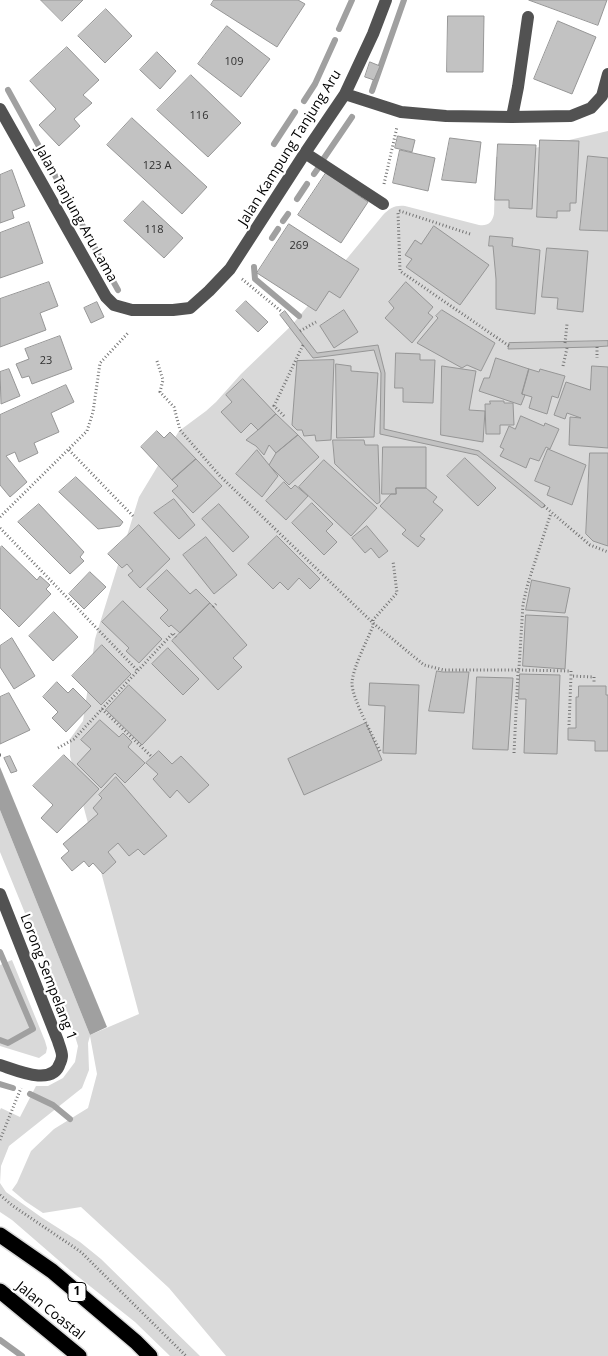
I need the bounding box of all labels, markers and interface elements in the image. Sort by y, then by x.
house number: 109 [225,55,243,69]
street label: Jalan Kampung Tanjung Aru [235,67,345,229]
house number: 116 [190,109,208,123]
street label: Jalan Tanjung Aru Lama [31,143,121,285]
house number: 123 A [143,159,171,173]
house number: 118 [145,223,163,237]
house number: 269 [290,239,308,253]
house number: 23 [40,354,52,368]
street label: Lorong Sempelang 1 [16,912,80,1042]
street label: Jalan Coastal [12,1278,88,1344]
road number: 1 [68,1282,86,1301]

